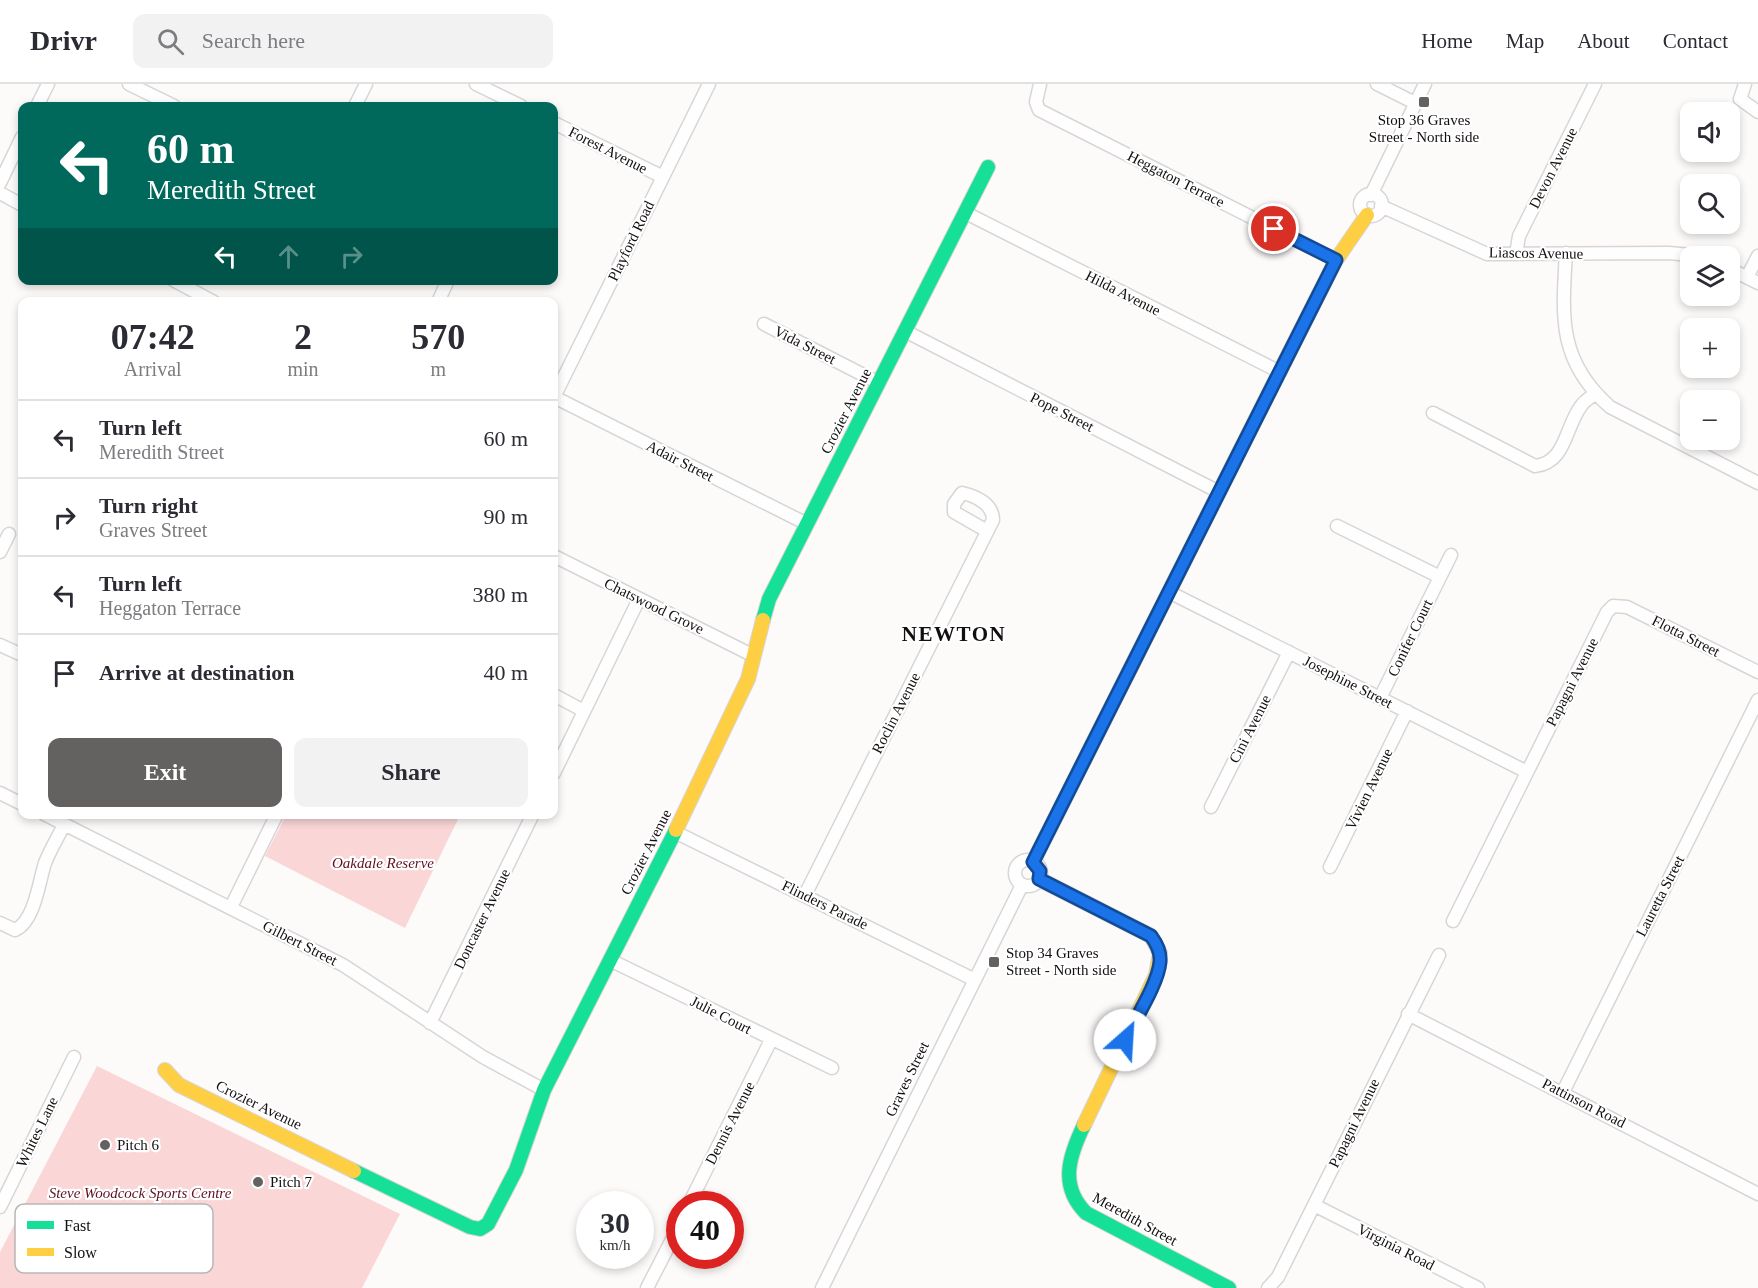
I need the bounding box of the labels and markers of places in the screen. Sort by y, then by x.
marker: Stop 36 Graves Street - North side [1417,95,1431,109]
place label: Stop 36 Graves Street - North side [1369,112,1480,145]
pin [1248,203,1299,254]
place label: Stop 34 Graves Street - North side [1006,945,1117,978]
marker: Stop 34 Graves Street - North side [987,955,1001,969]
place label: Pitch 6 [117,1137,160,1153]
marker: Pitch 6 [98,1138,112,1152]
place label: Pitch 7 [270,1174,313,1190]
marker: Pitch 7 [251,1175,265,1189]

